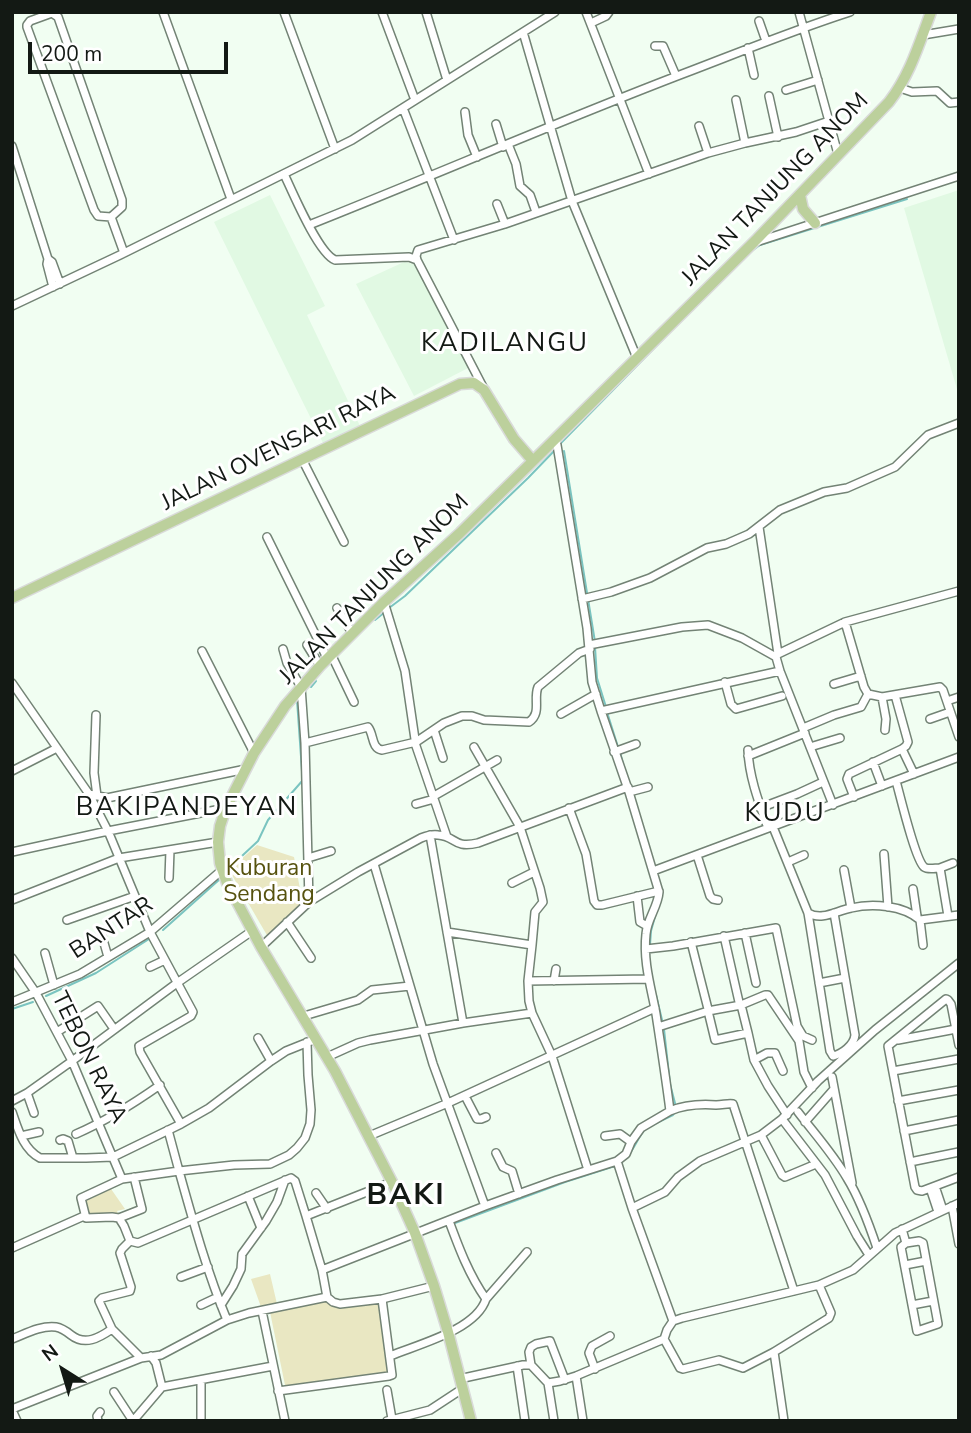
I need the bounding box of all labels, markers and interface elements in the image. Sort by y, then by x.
scale bar [32,28,231,72]
text: 200 m [41,40,102,68]
street label: JALAN TANJUNG ANOM [677,88,875,292]
district label: KADILANGU [422,329,588,361]
street label: JALAN OVENSARI RAYA [157,380,401,518]
street label: JALAN TANJUNG ANOM [274,489,476,691]
district label: BAKIPANDEYAN [77,793,297,825]
district label: KUDU [745,799,825,831]
park label: Kuburan Sendang [223,855,315,909]
street label: BANTAR [65,892,159,966]
street label: TEBON RAYA [44,988,132,1128]
district label: BAKI [367,1179,445,1215]
north arrow [28,1335,98,1405]
text: N [37,1339,64,1368]

